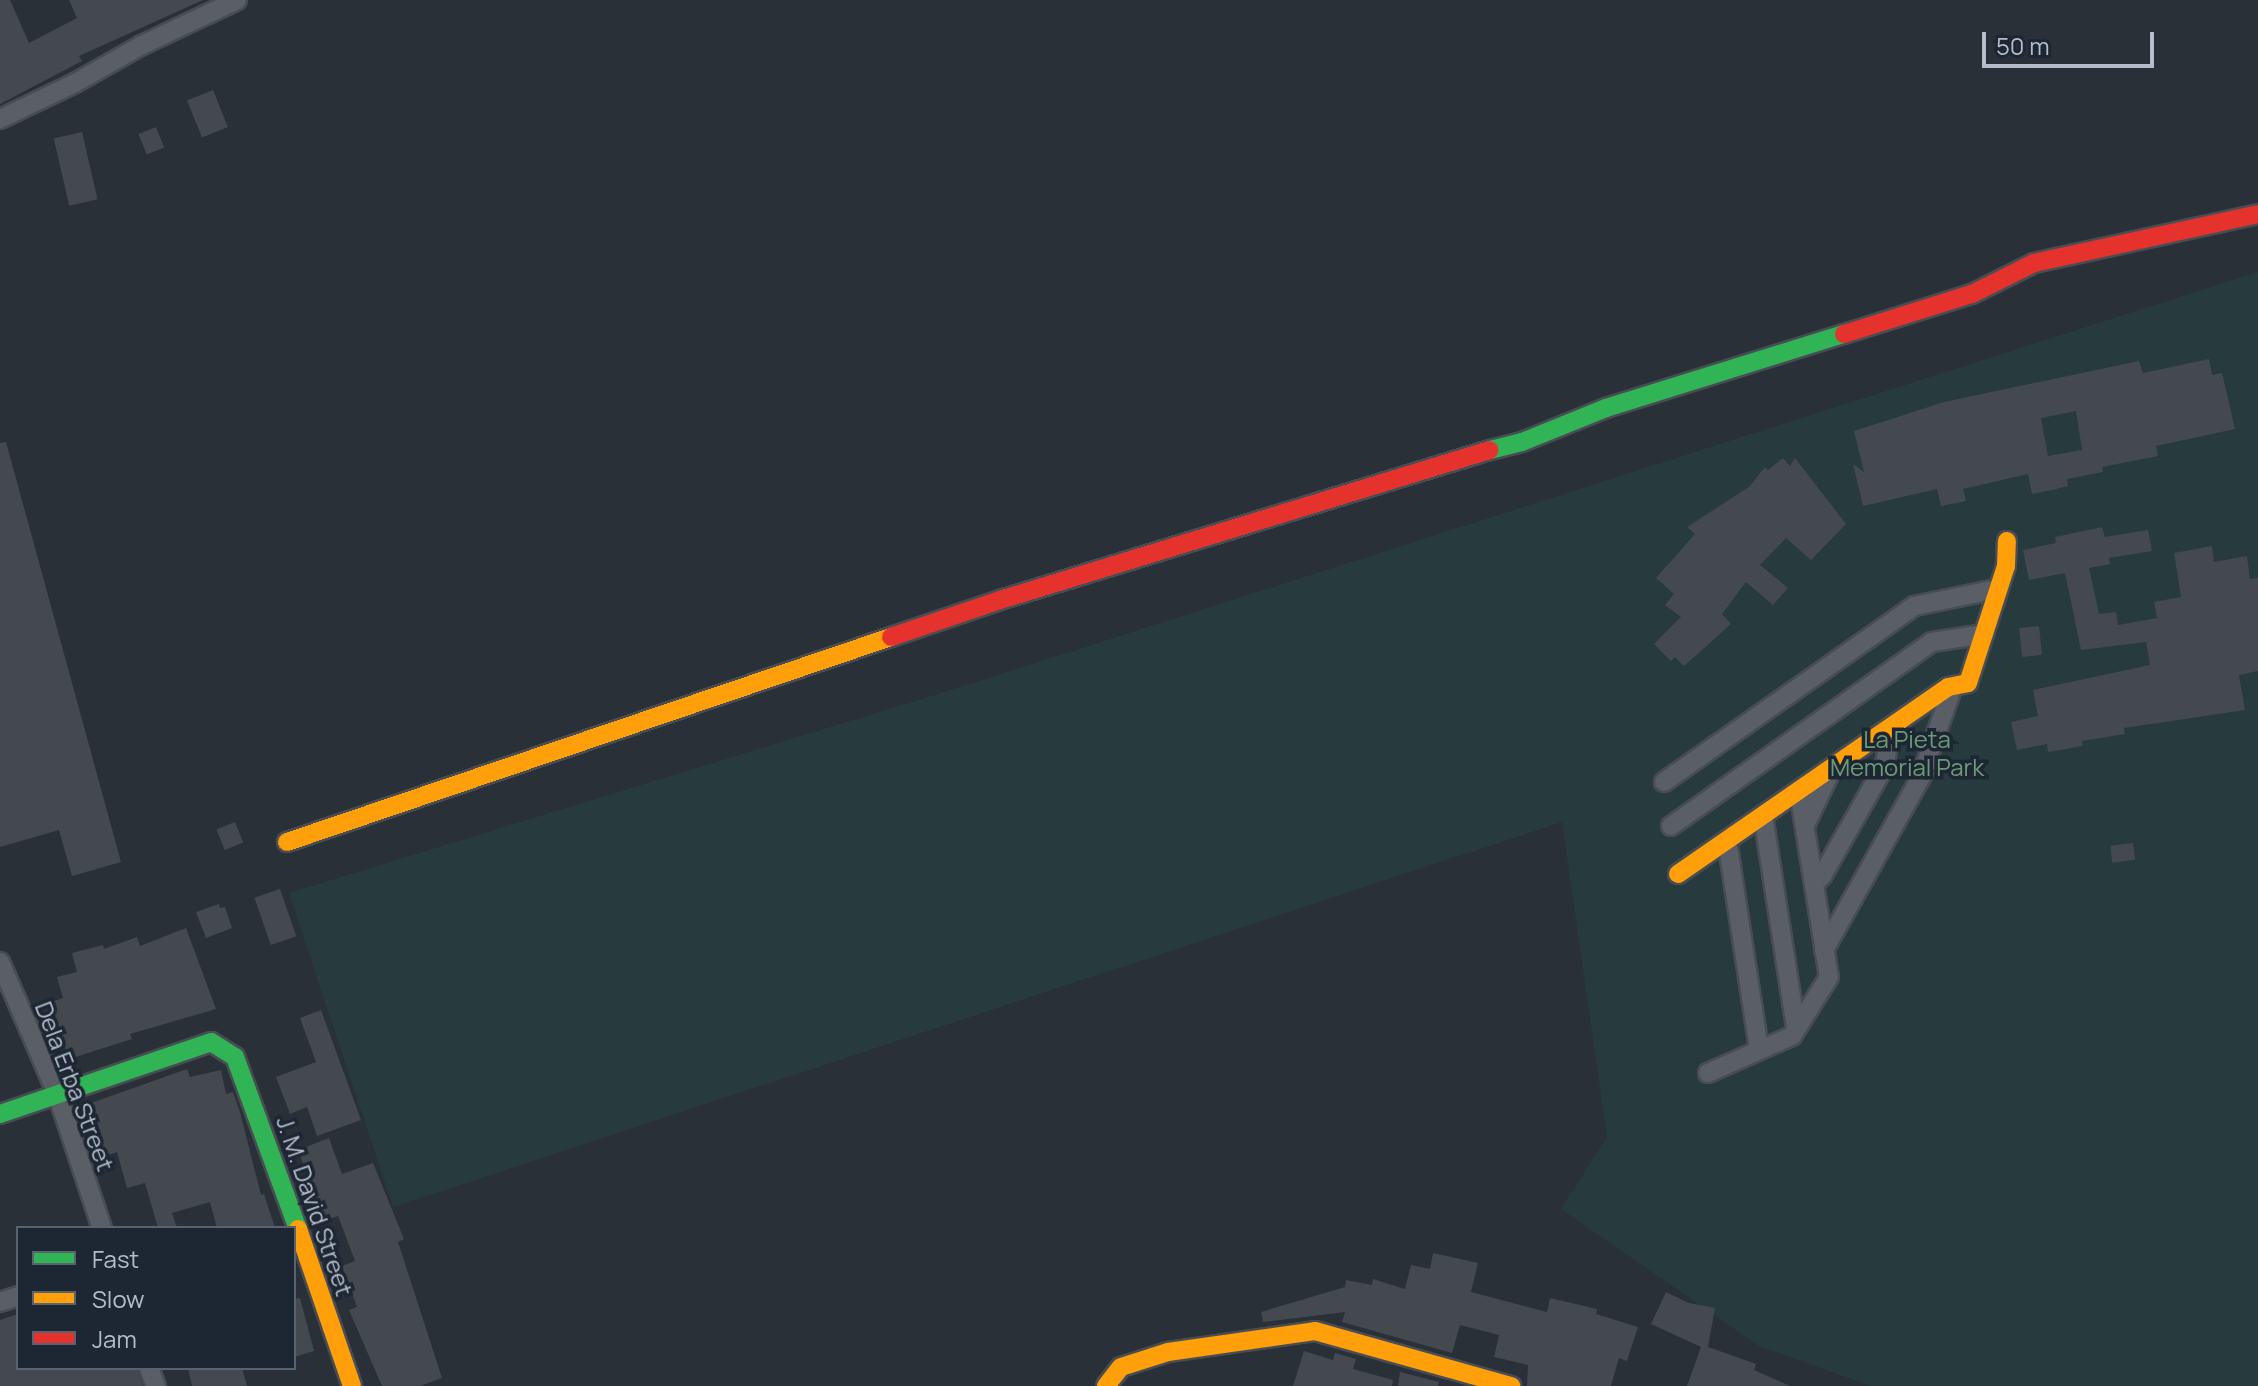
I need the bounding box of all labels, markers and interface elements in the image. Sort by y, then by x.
scale bar [1986,16,2158,66]
text: 50 m [1996,29,2050,62]
park label: La Pieta Memorial Park [1830,725,1984,781]
street label: Dela Erba Street [29,997,121,1175]
street label: J. M. David Street [271,1112,359,1300]
legend [16,1226,296,1370]
text: Fast [92,1242,139,1275]
text: Slow [92,1282,145,1315]
text: Jam [92,1322,137,1355]

